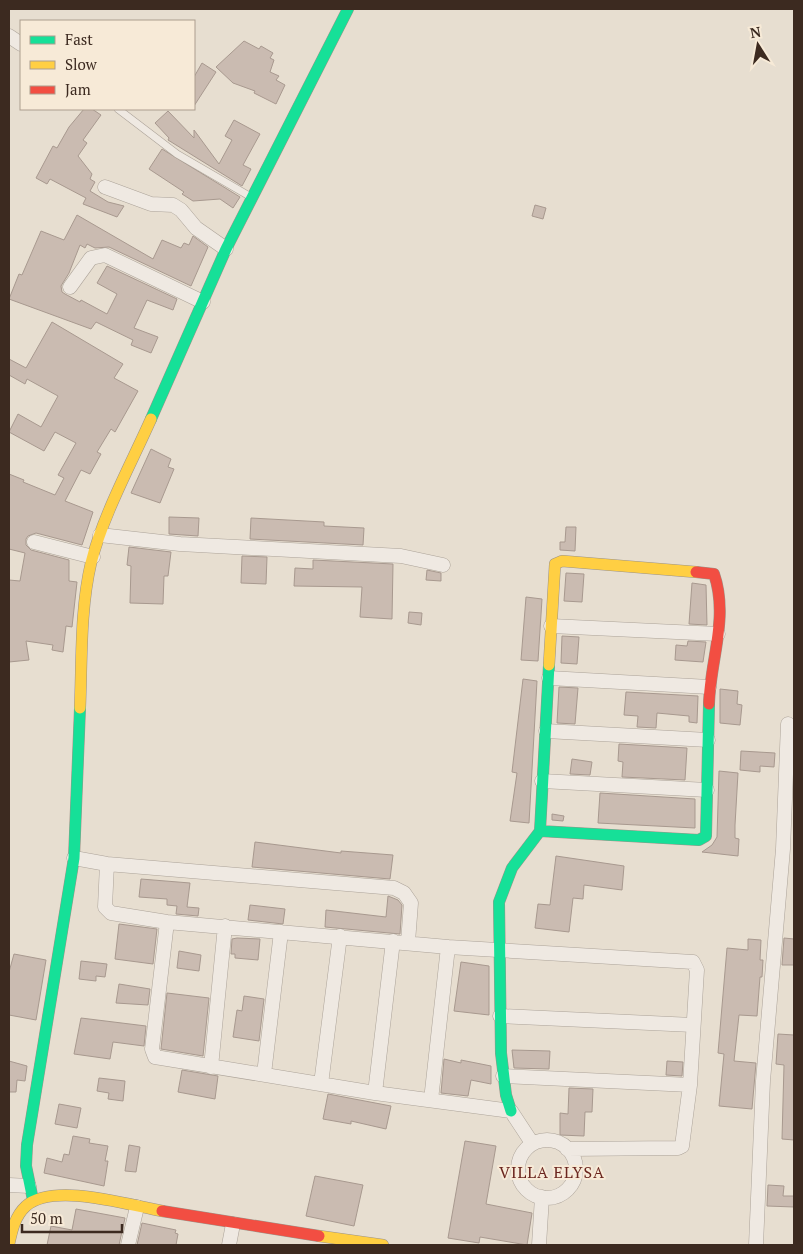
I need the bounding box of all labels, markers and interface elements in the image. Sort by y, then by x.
legend [20,20,195,110]
north arrow [733,20,783,70]
text: N [748,21,763,42]
text: Fast [65,29,93,49]
text: Slow [65,54,98,74]
text: Jam [65,79,91,99]
district label: VILLA ELYSA [499,1161,605,1183]
scale bar [22,1202,122,1234]
text: 50 m [30,1208,63,1228]

